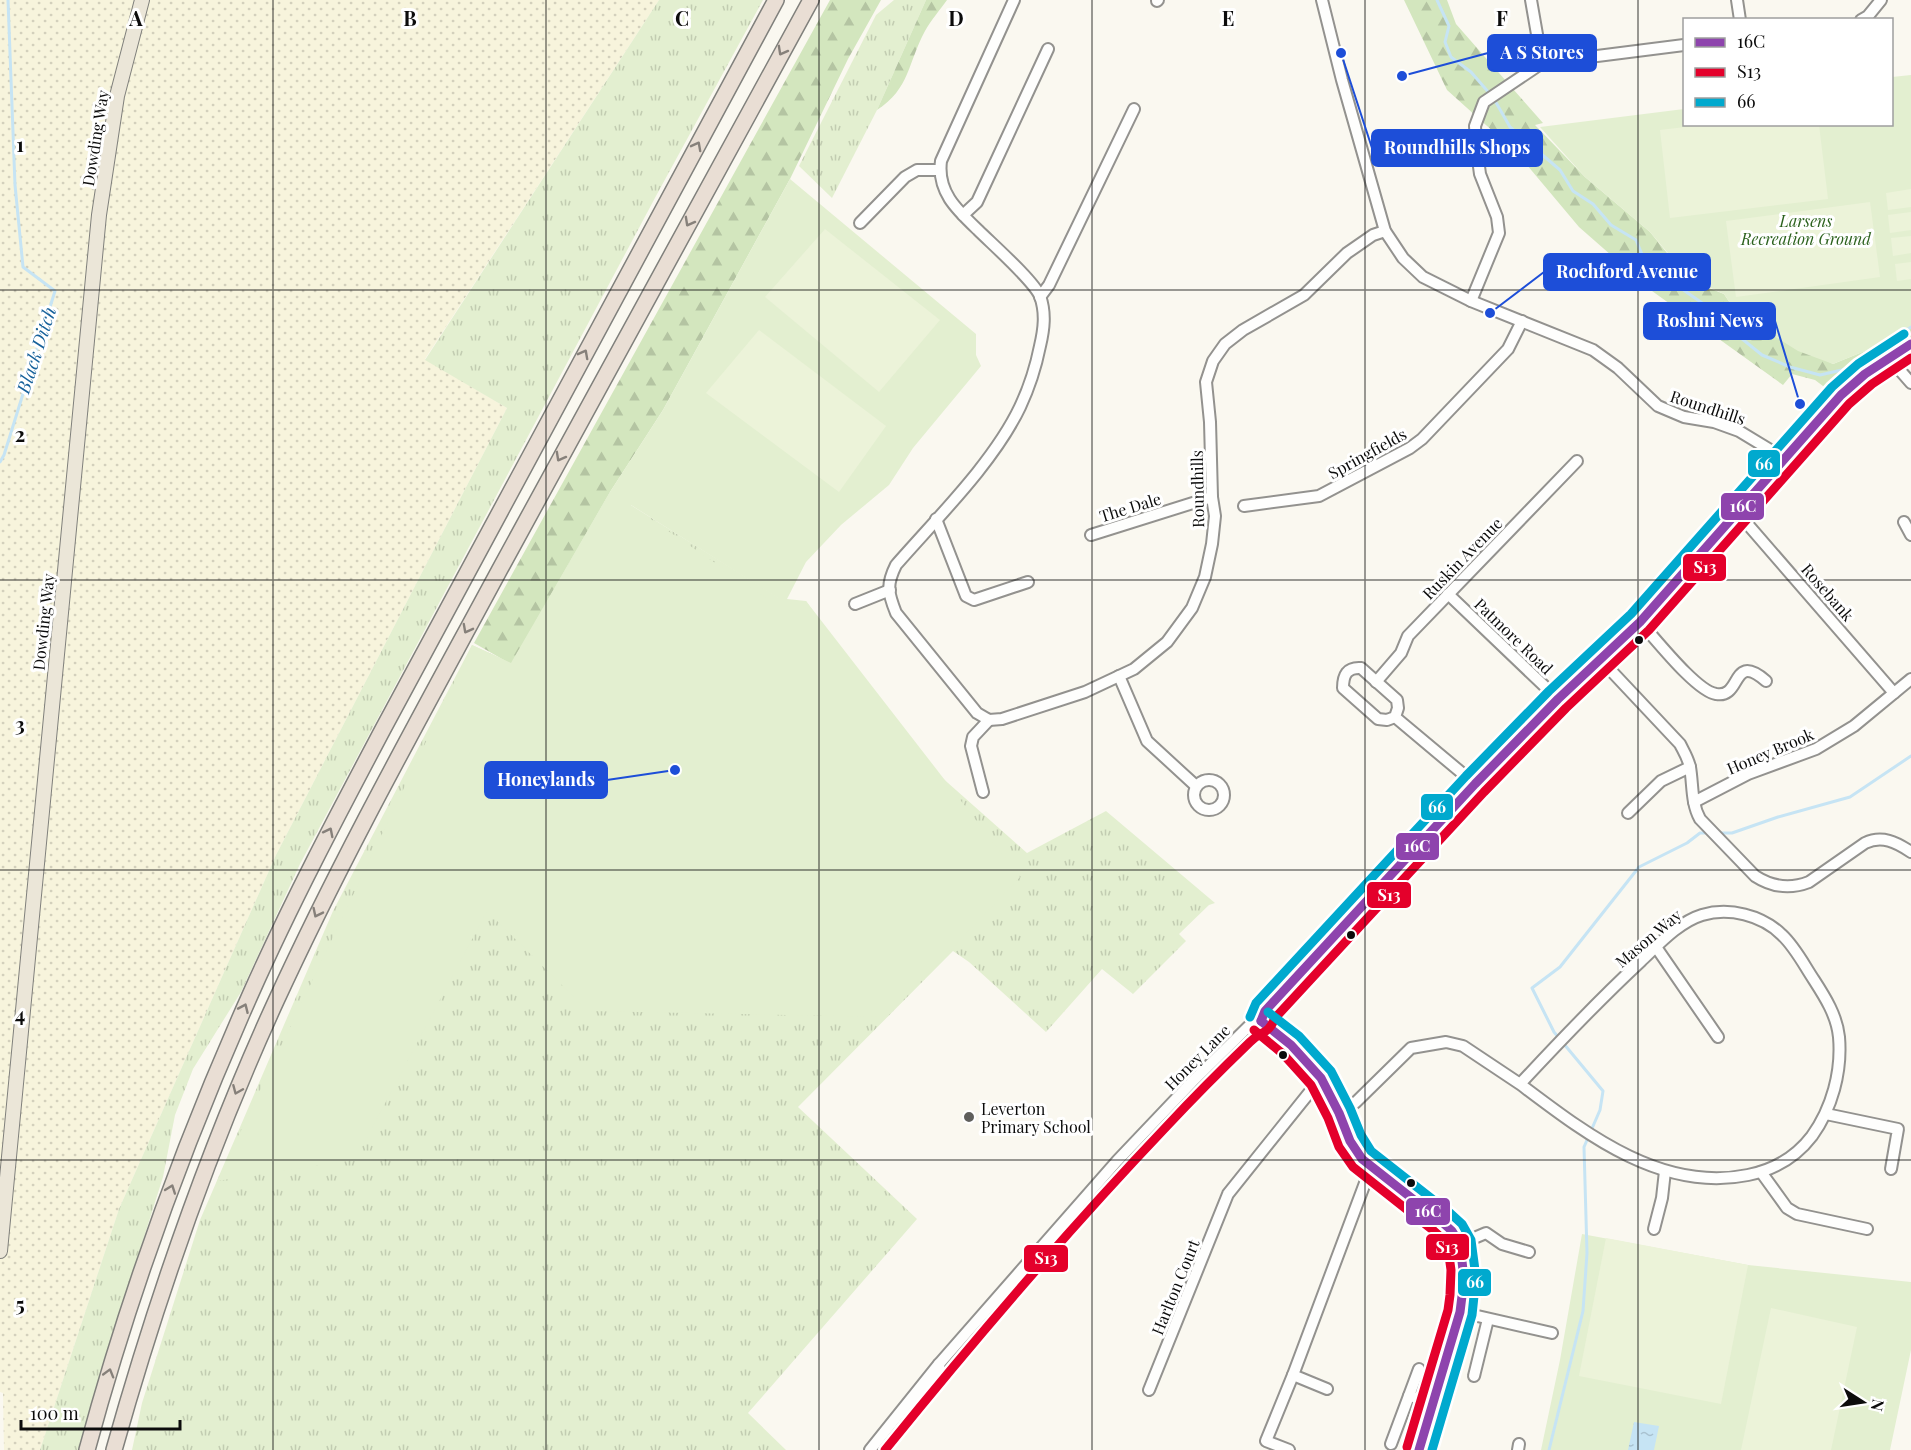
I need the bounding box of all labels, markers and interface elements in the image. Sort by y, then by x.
text: A [128,4,143,31]
text: B [403,4,417,31]
text: C [675,4,689,31]
text: D [948,4,964,31]
text: E [1222,4,1234,31]
text: F [1496,4,1508,31]
legend [1683,18,1893,126]
text: 16C [1737,29,1765,53]
callout: A S Stores [1488,35,1596,71]
text: A S Stores [1499,40,1584,64]
one-way arrow [778,45,789,55]
text: S13 [1737,59,1761,83]
street label: Dowding Way [77,88,113,188]
text: 66 [1737,89,1756,113]
text: 1 [16,130,24,157]
callout: Roundhills Shops [1372,130,1542,166]
text: Roundhills Shops [1384,135,1530,159]
one-way arrow [690,142,701,152]
park label: Larsens Recreation Ground [1740,210,1872,249]
one-way arrow [685,216,696,227]
callout: Rochford Avenue [1544,254,1710,290]
text: Rochford Avenue [1556,259,1698,283]
callout: Roshni News [1644,303,1775,339]
water label: Black Ditch [10,304,61,397]
text: Roshni News [1657,308,1763,332]
one-way arrow [577,350,588,361]
street label: Roundhills [1668,385,1748,429]
text: 2 [15,420,25,447]
street label: Springfields [1324,423,1410,483]
line badge: 66 [1747,449,1781,478]
street label: Roundhills [1186,450,1208,528]
one-way arrow [556,451,567,462]
text: 66 [1755,453,1773,474]
street label: The Dale [1097,488,1163,526]
line badge: 16C [1720,492,1765,521]
text: 16C [1730,495,1756,516]
street label: Ruskin Avenue [1418,513,1506,603]
line badge: S13 [1682,553,1727,582]
text: S13 [1693,556,1717,577]
street label: Rosebank [1797,559,1859,625]
street label: Dowding Way [27,573,59,671]
street label: Patmore Road [1470,593,1558,679]
one-way arrow [463,623,474,633]
unlabelled marker [1633,634,1645,646]
text: 3 [15,710,25,737]
street label: Honey Brook [1723,723,1817,779]
callout: Honeylands [485,762,607,798]
text: Honeylands [497,767,595,791]
line badge: 66 [1420,793,1454,821]
text: 66 [1428,796,1446,817]
one-way arrow [322,828,333,839]
line badge: 16C [1395,832,1440,861]
text: 16C [1404,835,1430,856]
line badge: S13 [1366,881,1412,909]
text: S13 [1377,884,1401,905]
street label: Mason Way [1610,904,1686,972]
one-way arrow [313,906,325,917]
unlabelled marker [1345,929,1357,941]
text: 4 [15,1000,25,1027]
one-way arrow [237,1003,249,1014]
street label: Honey Lane [1160,1020,1234,1094]
unlabelled marker [1277,1049,1289,1061]
one-way arrow [232,1084,244,1095]
place label: Leverton Primary School [981,1098,1091,1137]
marker: Leverton Primary School [962,1110,976,1124]
unlabelled marker [1405,1177,1417,1189]
one-way arrow [164,1184,176,1195]
line badge: 16C [1405,1197,1451,1226]
text: 16C [1415,1200,1441,1221]
line badge: S13 [1425,1233,1470,1261]
street label: Harlton Court [1146,1236,1204,1338]
text: S13 [1435,1236,1459,1257]
line badge: S13 [1023,1244,1069,1273]
text: S13 [1034,1247,1058,1268]
line badge: 66 [1457,1268,1492,1297]
text: 66 [1466,1271,1484,1292]
text: 5 [15,1290,25,1317]
one-way arrow [102,1369,114,1379]
north arrow [1833,1372,1893,1432]
scale bar [21,1393,180,1431]
text: N [1867,1397,1890,1413]
text: 100 m [30,1401,79,1425]

